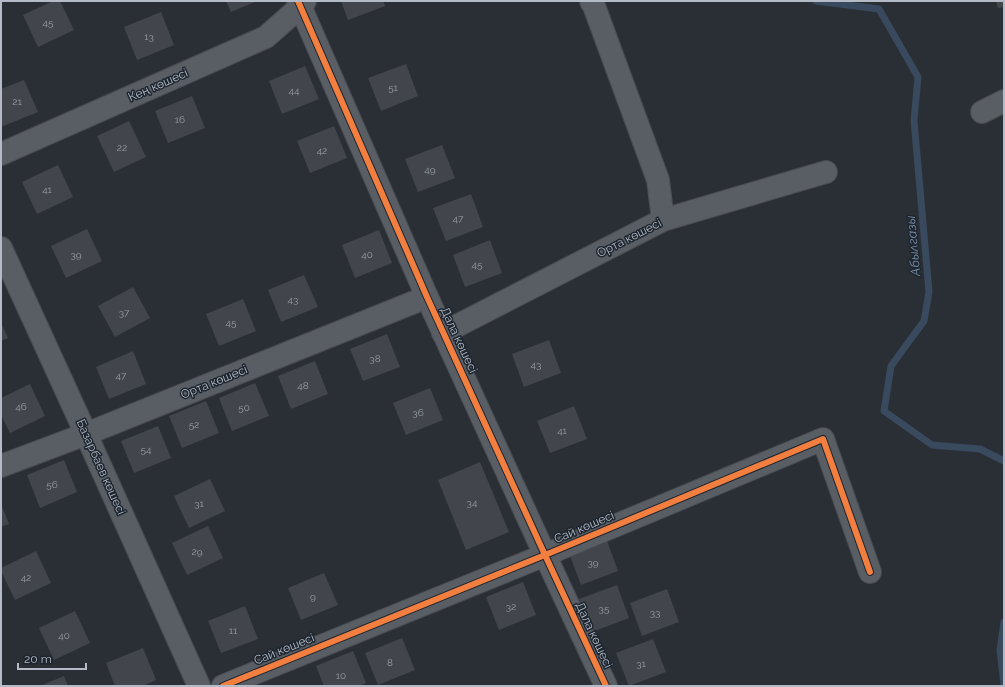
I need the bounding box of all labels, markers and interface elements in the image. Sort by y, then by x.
house number: 45 [43,17,54,28]
house number: 13 [144,31,154,42]
street label: Кең көшесі [126,66,190,104]
house number: 51 [388,82,399,93]
house number: 44 [289,85,300,96]
house number: 21 [12,96,22,107]
house number: 16 [175,114,185,125]
house number: 22 [117,142,127,153]
house number: 42 [317,145,327,156]
house number: 49 [424,164,436,175]
house number: 41 [42,184,53,195]
house number: 47 [453,213,464,224]
water label: Абылгазы [903,215,923,278]
street label: Орта көшесі [594,216,664,260]
house number: 39 [70,249,82,260]
house number: 40 [361,249,373,260]
house number: 45 [472,259,483,270]
house number: 43 [288,294,298,305]
street label: Дала көшесі [438,305,480,375]
house number: 37 [119,307,130,318]
house number: 45 [226,317,237,328]
house number: 38 [369,353,381,364]
house number: 43 [531,359,541,370]
street label: Орта көшесі [179,362,249,402]
house number: 47 [116,370,127,381]
house number: 48 [297,380,309,391]
house number: 46 [15,401,27,412]
house number: 50 [238,402,250,413]
house number: 36 [412,407,424,418]
street label: Базарбаев көшесі [74,417,128,517]
house number: 52 [189,419,199,430]
house number: 41 [557,425,568,436]
house number: 54 [141,444,152,455]
house number: 56 [46,479,58,490]
house number: 34 [467,497,478,508]
house number: 31 [194,498,205,509]
street label: Сай көшесі [552,508,616,546]
house number: 29 [191,546,203,557]
house number: 39 [587,557,599,568]
house number: 42 [21,572,31,583]
house number: 9 [310,591,316,602]
street label: Дала көшесі [573,600,615,670]
house number: 32 [506,601,516,612]
house number: 35 [599,603,610,614]
house number: 33 [650,607,660,618]
house number: 11 [229,625,238,636]
house number: 40 [58,630,70,641]
street label: Сай көшесі [252,631,316,667]
scale bar [18,645,86,671]
text: 20 m [24,652,52,666]
house number: 8 [387,657,393,668]
house number: 31 [636,658,647,669]
house number: 10 [336,670,346,681]

